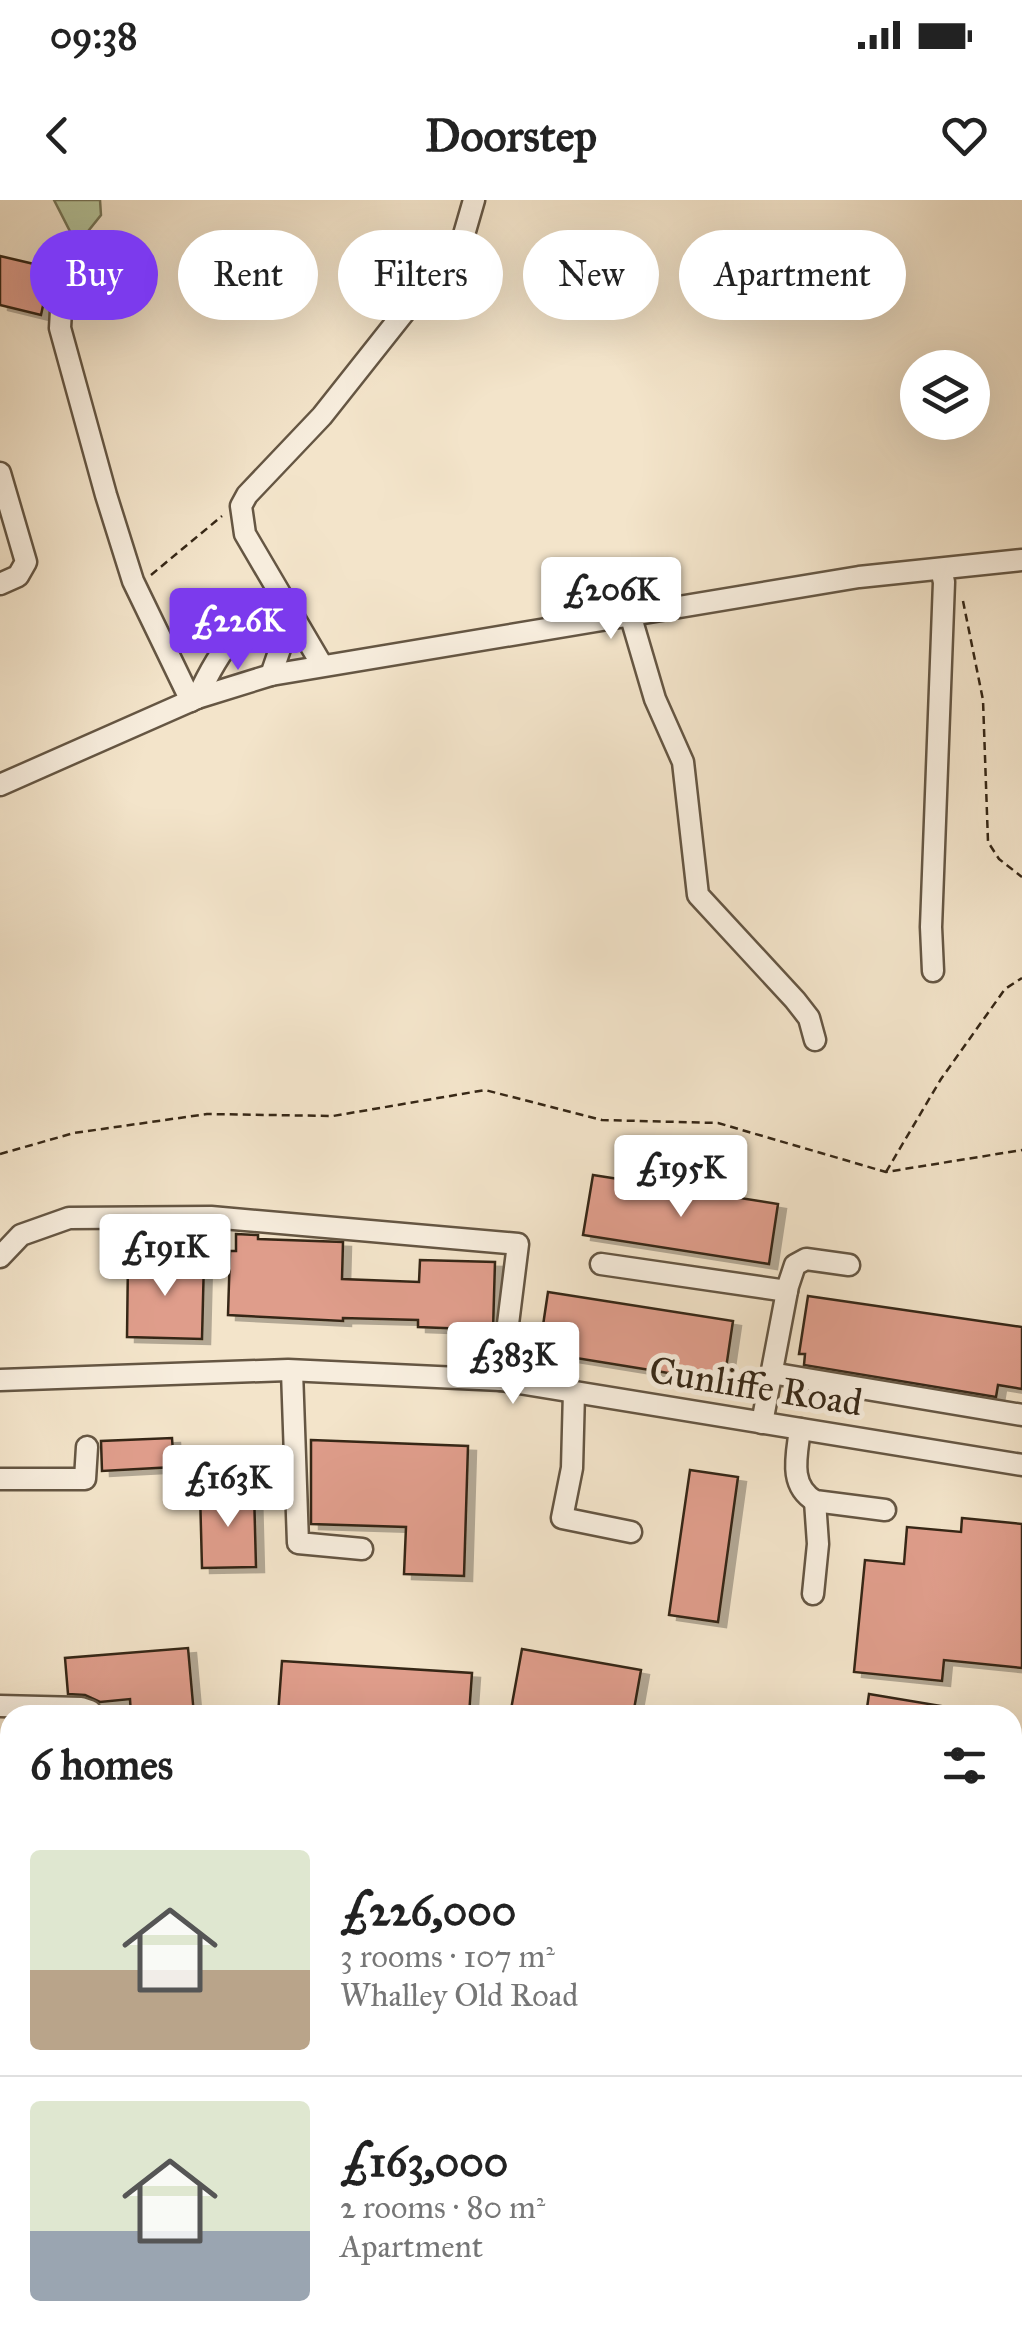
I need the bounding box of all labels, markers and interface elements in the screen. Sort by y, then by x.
text: 09:38 [50,12,138,58]
icon: back [30,108,85,163]
text: Doorstep [425,108,597,163]
icon: heart [937,108,992,163]
chip: Buy [30,230,158,320]
chip: Rent [178,230,318,320]
chip: Filters [338,230,503,320]
chip: New [523,230,659,320]
chip: Apartment [679,230,906,320]
map controls [900,350,990,440]
button: layers [900,350,990,440]
pin: £206K [541,557,681,642]
text: £206K [563,570,659,609]
pin: £226K [168,588,308,673]
text: £226K [192,601,284,640]
pin: £195K [611,1135,751,1220]
text: £195K [636,1148,726,1187]
pin: £191K [95,1214,235,1299]
text: £191K [122,1227,208,1266]
pin: £383K [443,1322,583,1407]
text: £383K [469,1335,557,1374]
street label: Cunliffe Road [646,1346,866,1426]
pin: £163K [158,1445,298,1530]
text: £163K [185,1458,271,1497]
icon: filters [937,1738,992,1793]
text: 6 homes [30,1739,173,1791]
text: £226,000 [340,1885,516,1937]
icon: home [110,1890,230,2010]
text: 3 rooms · 107 m² [340,1937,555,1976]
text: Whalley Old Road [340,1976,578,2015]
text: £163,000 [340,2136,508,2188]
icon: home [110,2141,230,2261]
text: 2 rooms · 80 m² [340,2188,545,2227]
text: Apartment [340,2227,483,2266]

